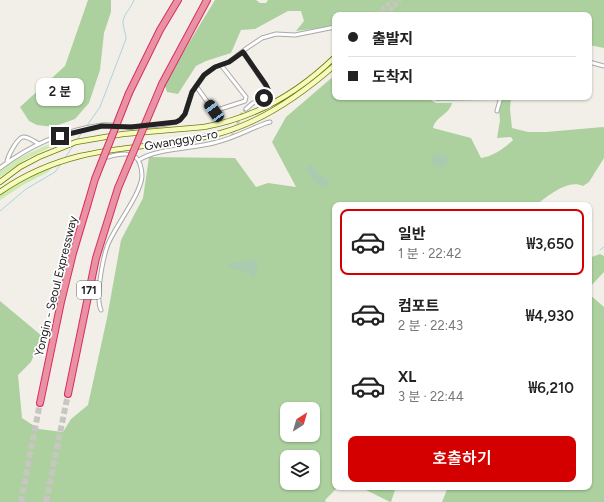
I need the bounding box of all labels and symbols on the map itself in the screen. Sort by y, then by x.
callout: 2 분 [36,78,84,106]
route start [255,89,273,107]
car [202,98,226,124]
route end [51,127,69,145]
street label: Gwanggyo-ro [143,127,219,153]
street label: Yongin - Seoul Expressway [32,214,80,358]
road number: 171 [77,281,101,299]
north arrow [280,402,320,442]

